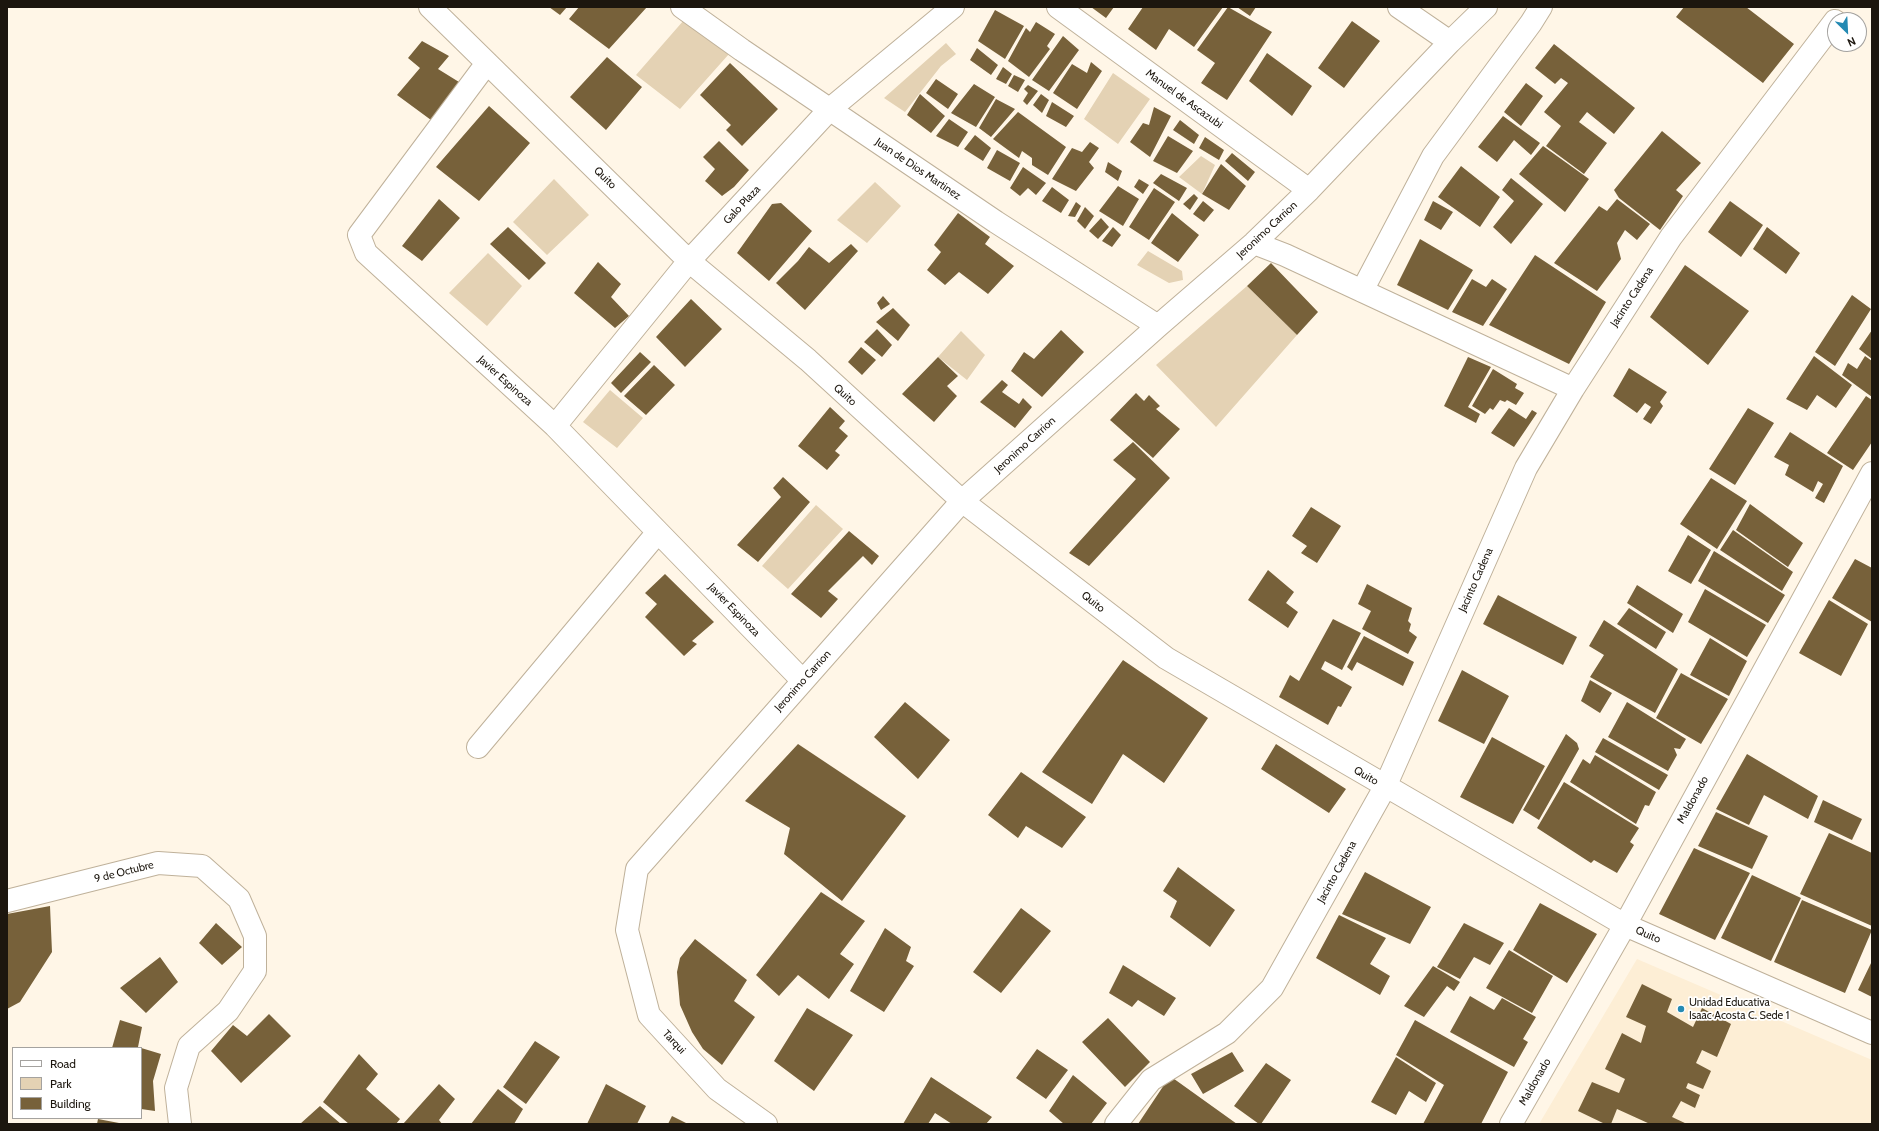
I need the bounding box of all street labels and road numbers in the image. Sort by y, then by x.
street label: Manuel de Ascazubi [1143,67,1225,131]
street label: Juan de Dios Martinez [873,135,963,203]
street label: Quito [591,164,619,192]
street label: Galo Plaza [721,183,763,227]
street label: Jeronimo Carrion [1234,199,1300,261]
street label: Jacinto Cadena [1608,265,1656,329]
street label: Javier Espinoza [475,353,535,409]
street label: Quito [831,381,859,409]
street label: Jeronimo Carrion [992,414,1058,476]
street label: Jacinto Cadena [1456,546,1496,614]
street label: Javier Espinoza [705,581,763,639]
street label: Quito [1079,589,1107,615]
street label: Jeronimo Carrion [772,648,834,714]
street label: Quito [1351,764,1381,788]
street label: Maldonado [1675,774,1711,826]
street label: Jacinto Cadena [1315,839,1359,905]
street label: 9 de Octubre [93,858,155,886]
street label: Quito [1633,924,1663,946]
street label: Tarqui [660,1027,688,1057]
street label: Maldonado [1516,1056,1554,1108]

